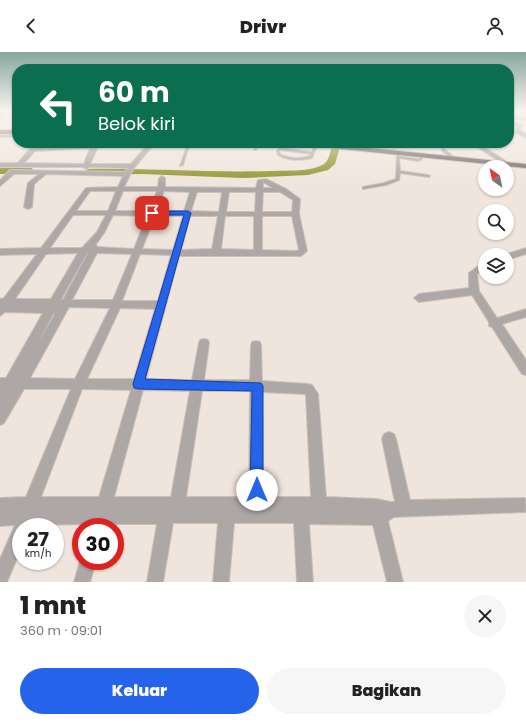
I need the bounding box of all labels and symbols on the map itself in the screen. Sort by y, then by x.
north arrow [478,160,514,196]
pin [135,196,169,230]
position arrow [236,469,278,511]
speed limit sign: 30 [72,518,124,570]

